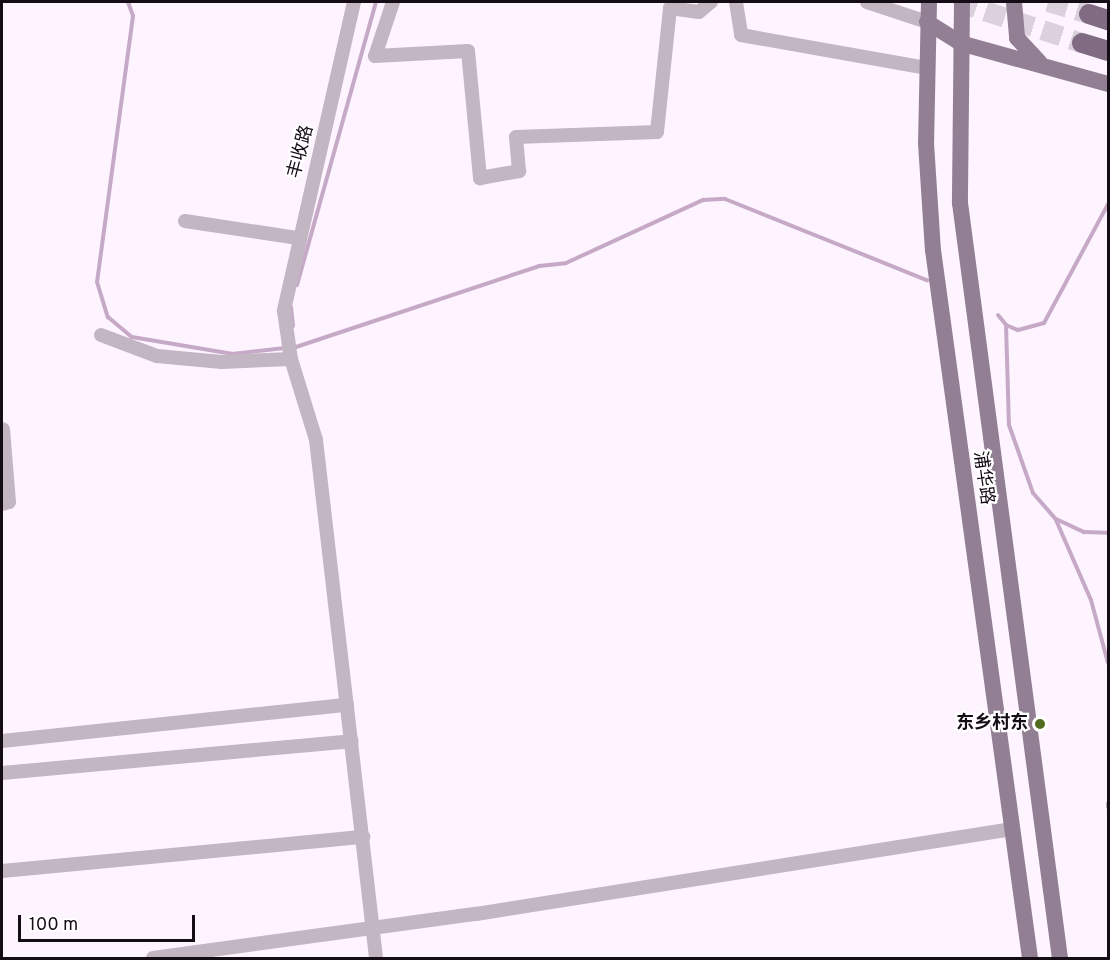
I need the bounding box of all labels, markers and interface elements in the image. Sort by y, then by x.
street label: 丰收路 [285,123,319,181]
street label: 浦华路 [968,450,996,506]
place label: 东乡村东 [956,713,1028,735]
marker: 东乡村东 [1033,717,1047,731]
scale bar [21,903,198,941]
text: 100 m [29,914,78,937]

